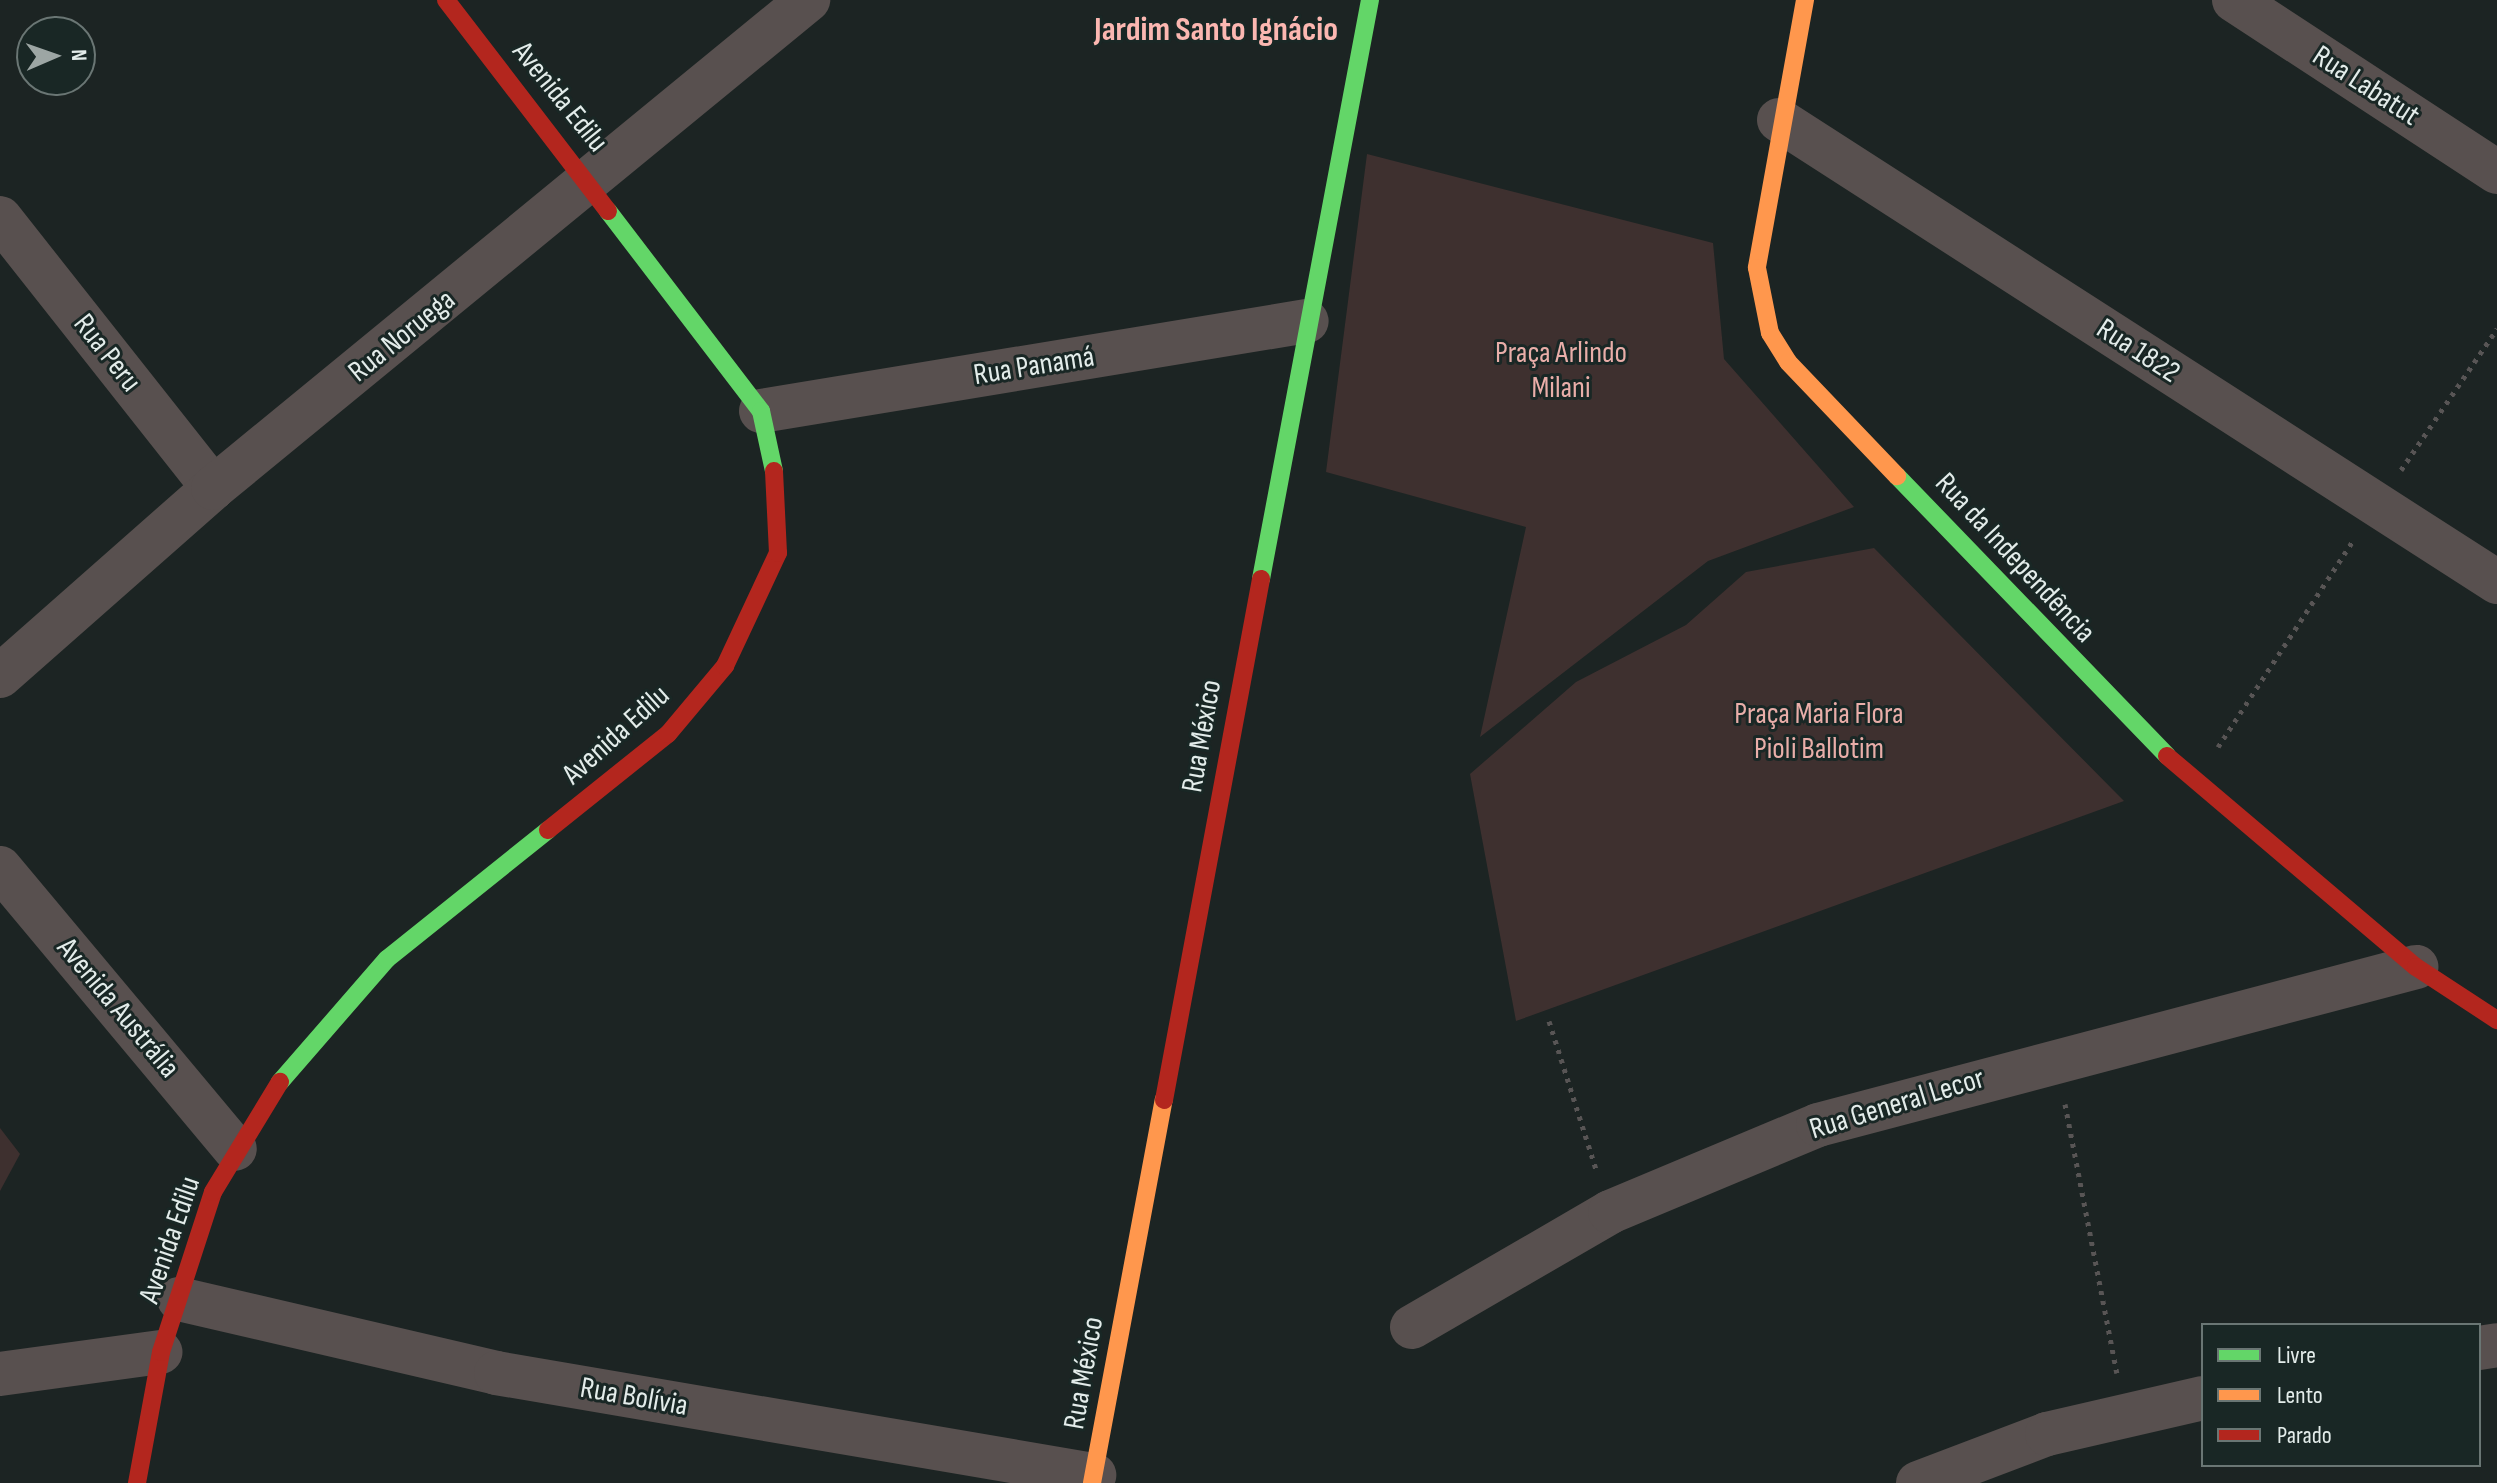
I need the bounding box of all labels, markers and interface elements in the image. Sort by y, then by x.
district label: Jardim Santo Ignácio [1094,10,1338,50]
north arrow [16,16,96,96]
street label: Avenida Edilu [505,35,615,159]
street label: Rua Labatut [2306,38,2426,134]
text: N [65,49,92,62]
street label: Rua Noruega [341,282,463,390]
street label: Rua Peru [66,307,148,399]
street label: Rua 1822 [2090,311,2186,391]
park label: Praça Arlindo Milani [1495,335,1627,406]
street label: Rua Panamá [971,339,1097,393]
street label: Rua da Independência [1927,466,2103,650]
street label: Rua México [1174,677,1230,795]
street label: Avenida Edilu [555,678,677,792]
park label: Praça Maria Flora Pioli Ballotim [1734,696,1904,766]
street label: Avenida Austrália [49,931,187,1085]
street label: Rua General Lecor [1805,1060,1989,1148]
street label: Avenida Edilu [132,1172,208,1308]
street label: Rua México [1056,1314,1112,1432]
legend [2201,1323,2481,1467]
text: Livre [2277,1341,2316,1370]
street label: Rua Bolívia [577,1370,691,1424]
text: Lento [2277,1381,2323,1410]
text: Parado [2277,1421,2332,1450]

